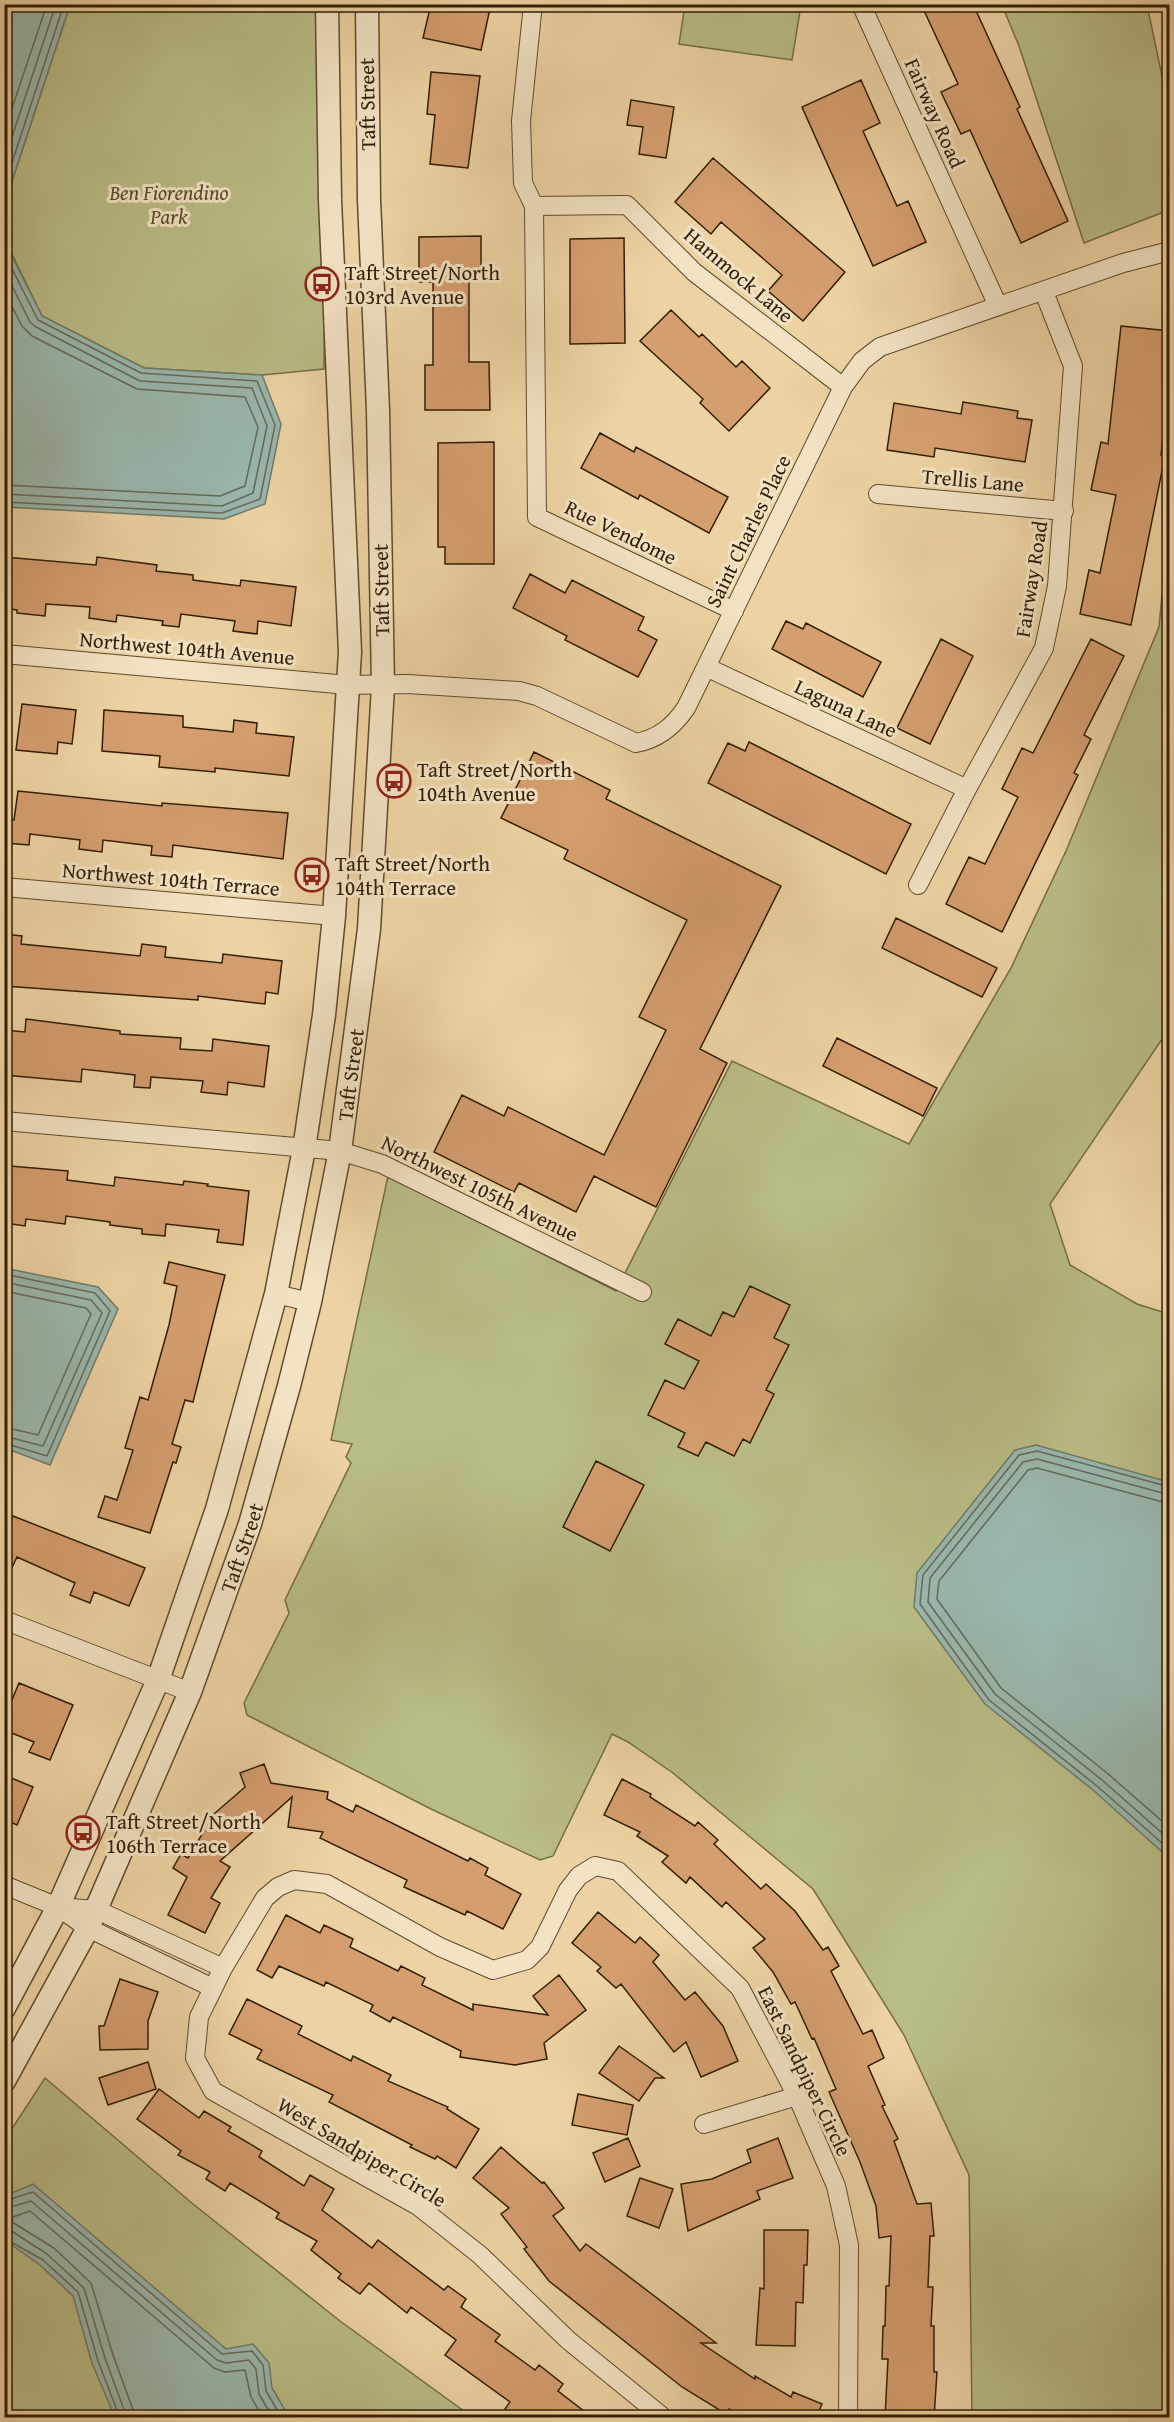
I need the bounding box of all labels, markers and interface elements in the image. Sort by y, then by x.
street label: Fairway Road [897,53,973,174]
street label: Taft Street [351,57,383,151]
park label: Ben Fiorendino Park [108,177,229,232]
street label: Hammock Lane [677,220,801,330]
place label: Taft Street/North 103rd Avenue [345,257,500,312]
bus stop icon: Taft Street/North 103rd Avenue [304,266,340,302]
street label: Saint Charles Place [698,449,799,613]
street label: Trellis Lane [921,460,1026,500]
street label: Rue Vendome [560,492,682,573]
street label: Fairway Road [1007,518,1056,639]
street label: Taft Street [365,543,397,637]
street label: Northwest 104th Avenue [78,623,296,673]
street label: Laguna Lane [790,671,903,745]
place label: Taft Street/North 104th Avenue [417,754,572,809]
bus stop icon: Taft Street/North 104th Avenue [376,763,412,799]
place label: Taft Street/North 104th Terrace [335,848,490,903]
street label: Northwest 104th Terrace [61,854,281,904]
bus stop icon: Taft Street/North 104th Terrace [294,857,330,893]
street label: Taft Street [329,1026,371,1123]
street label: Northwest 105th Avenue [376,1127,584,1249]
street label: Taft Street [211,1499,271,1597]
place label: Taft Street/North 106th Terrace [106,1806,261,1861]
bus stop icon: Taft Street/North 106th Terrace [65,1815,101,1851]
street label: East Sandpiper Circle [750,1981,860,2162]
street label: West Sandpiper Circle [272,2089,453,2215]

